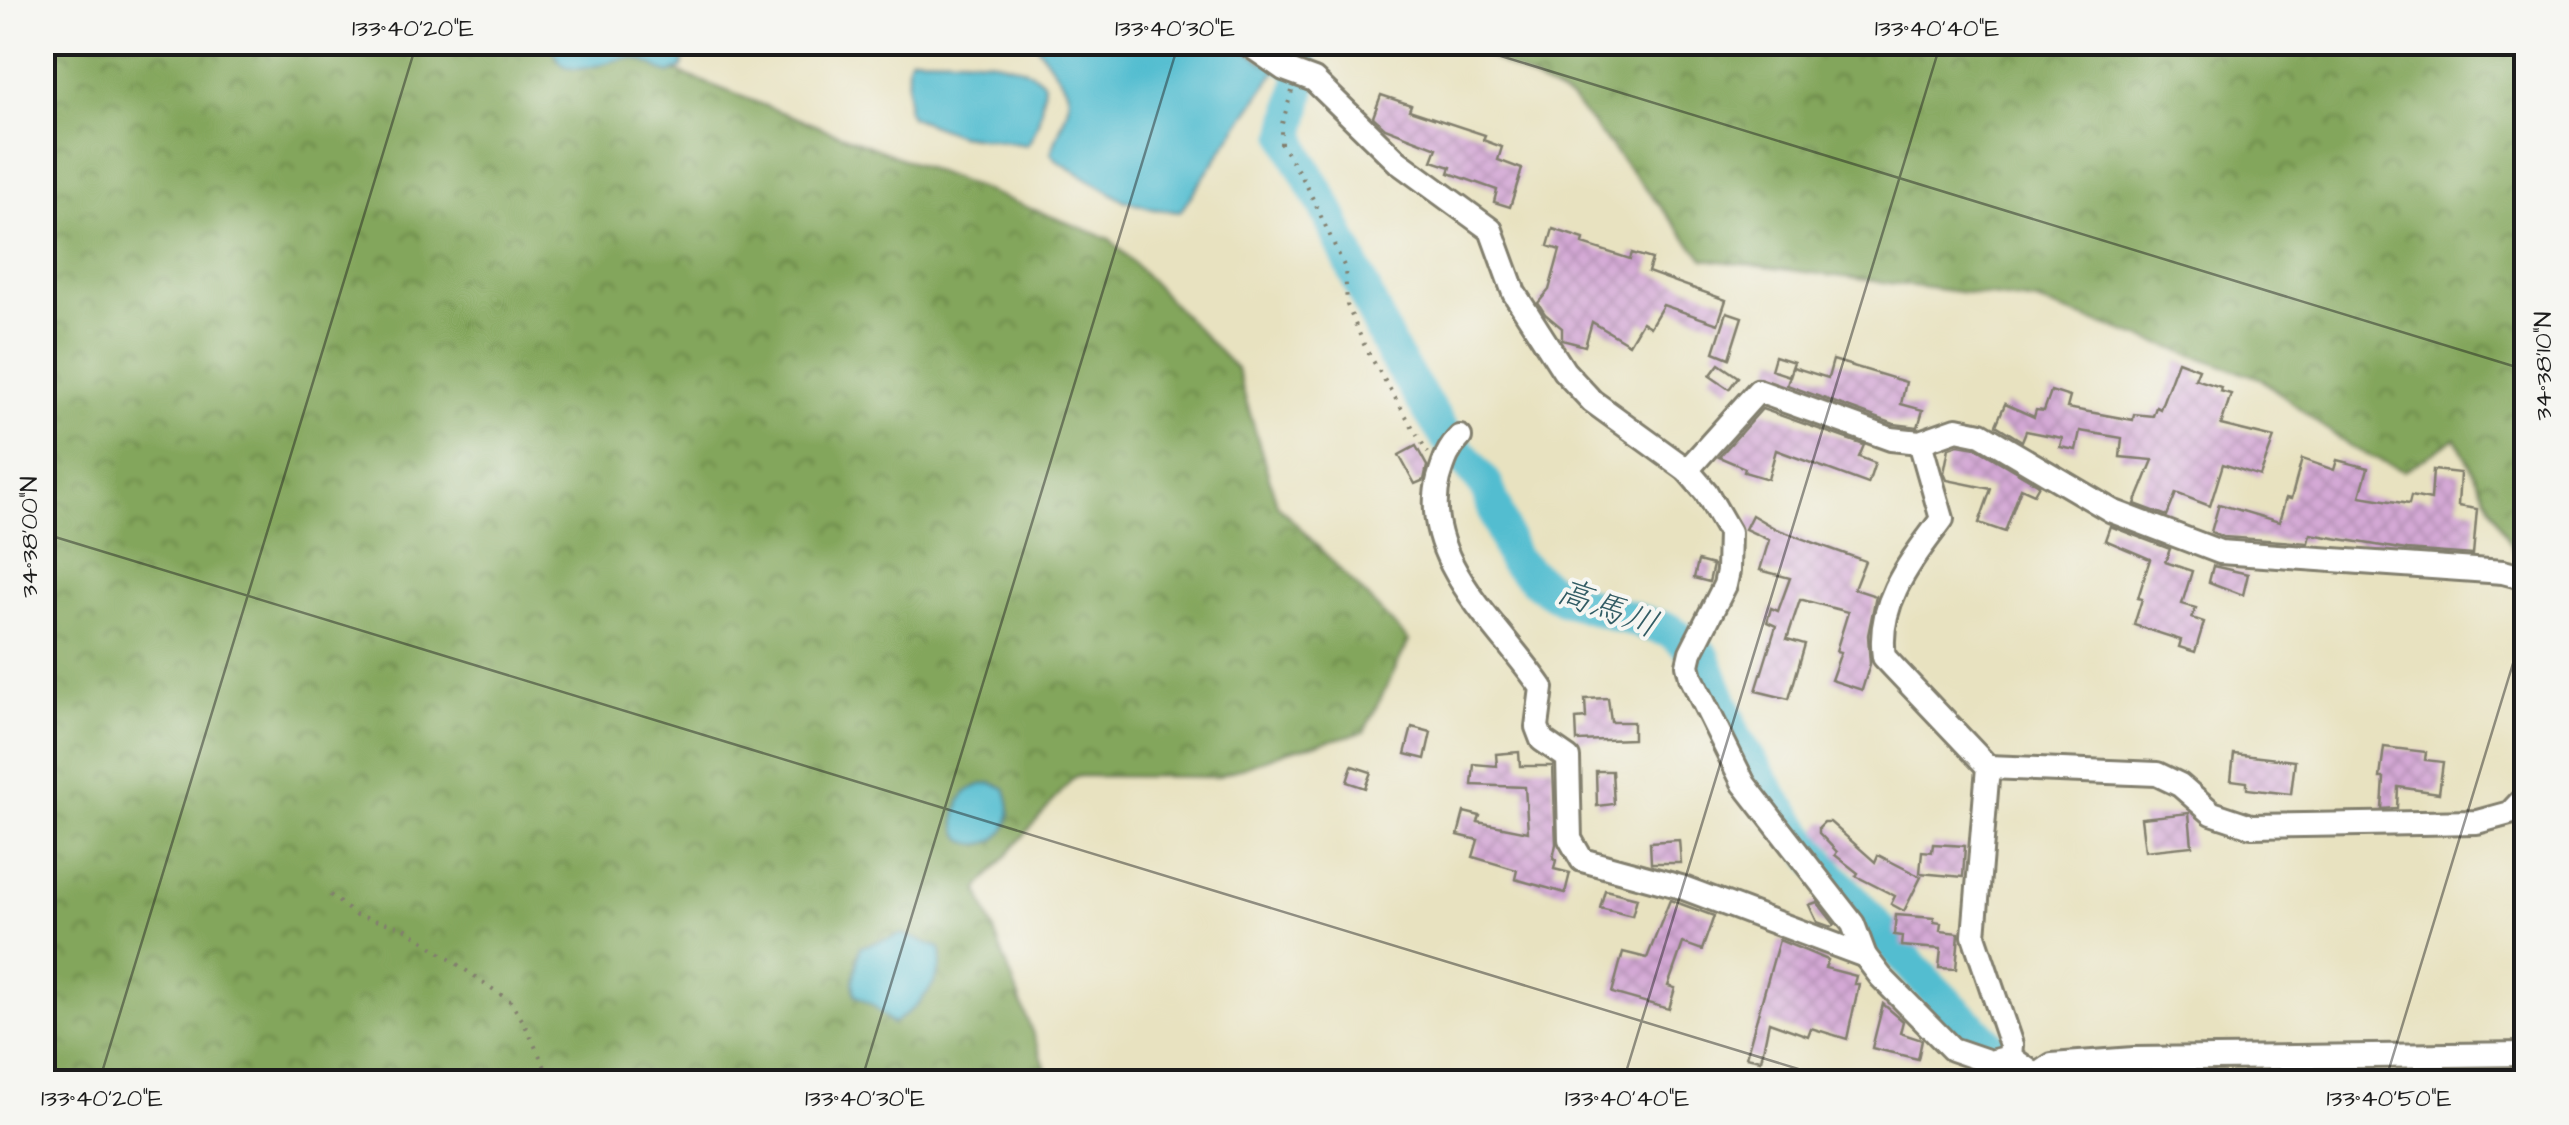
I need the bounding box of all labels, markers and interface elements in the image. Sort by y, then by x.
text: 133°40'20"E [352,11,474,46]
text: 133°40'30"E [1115,11,1235,46]
text: 133°40'40"E [1875,11,1999,46]
text: 34°38'10"N [2526,312,2561,420]
text: 34°38'00"N [12,476,47,598]
water label: 高馬川 [1550,567,1665,650]
text: 133°40'20"E [41,1081,163,1116]
text: 133°40'30"E [805,1081,925,1116]
text: 133°40'40"E [1565,1081,1689,1116]
text: 133°40'50"E [2326,1081,2452,1116]

